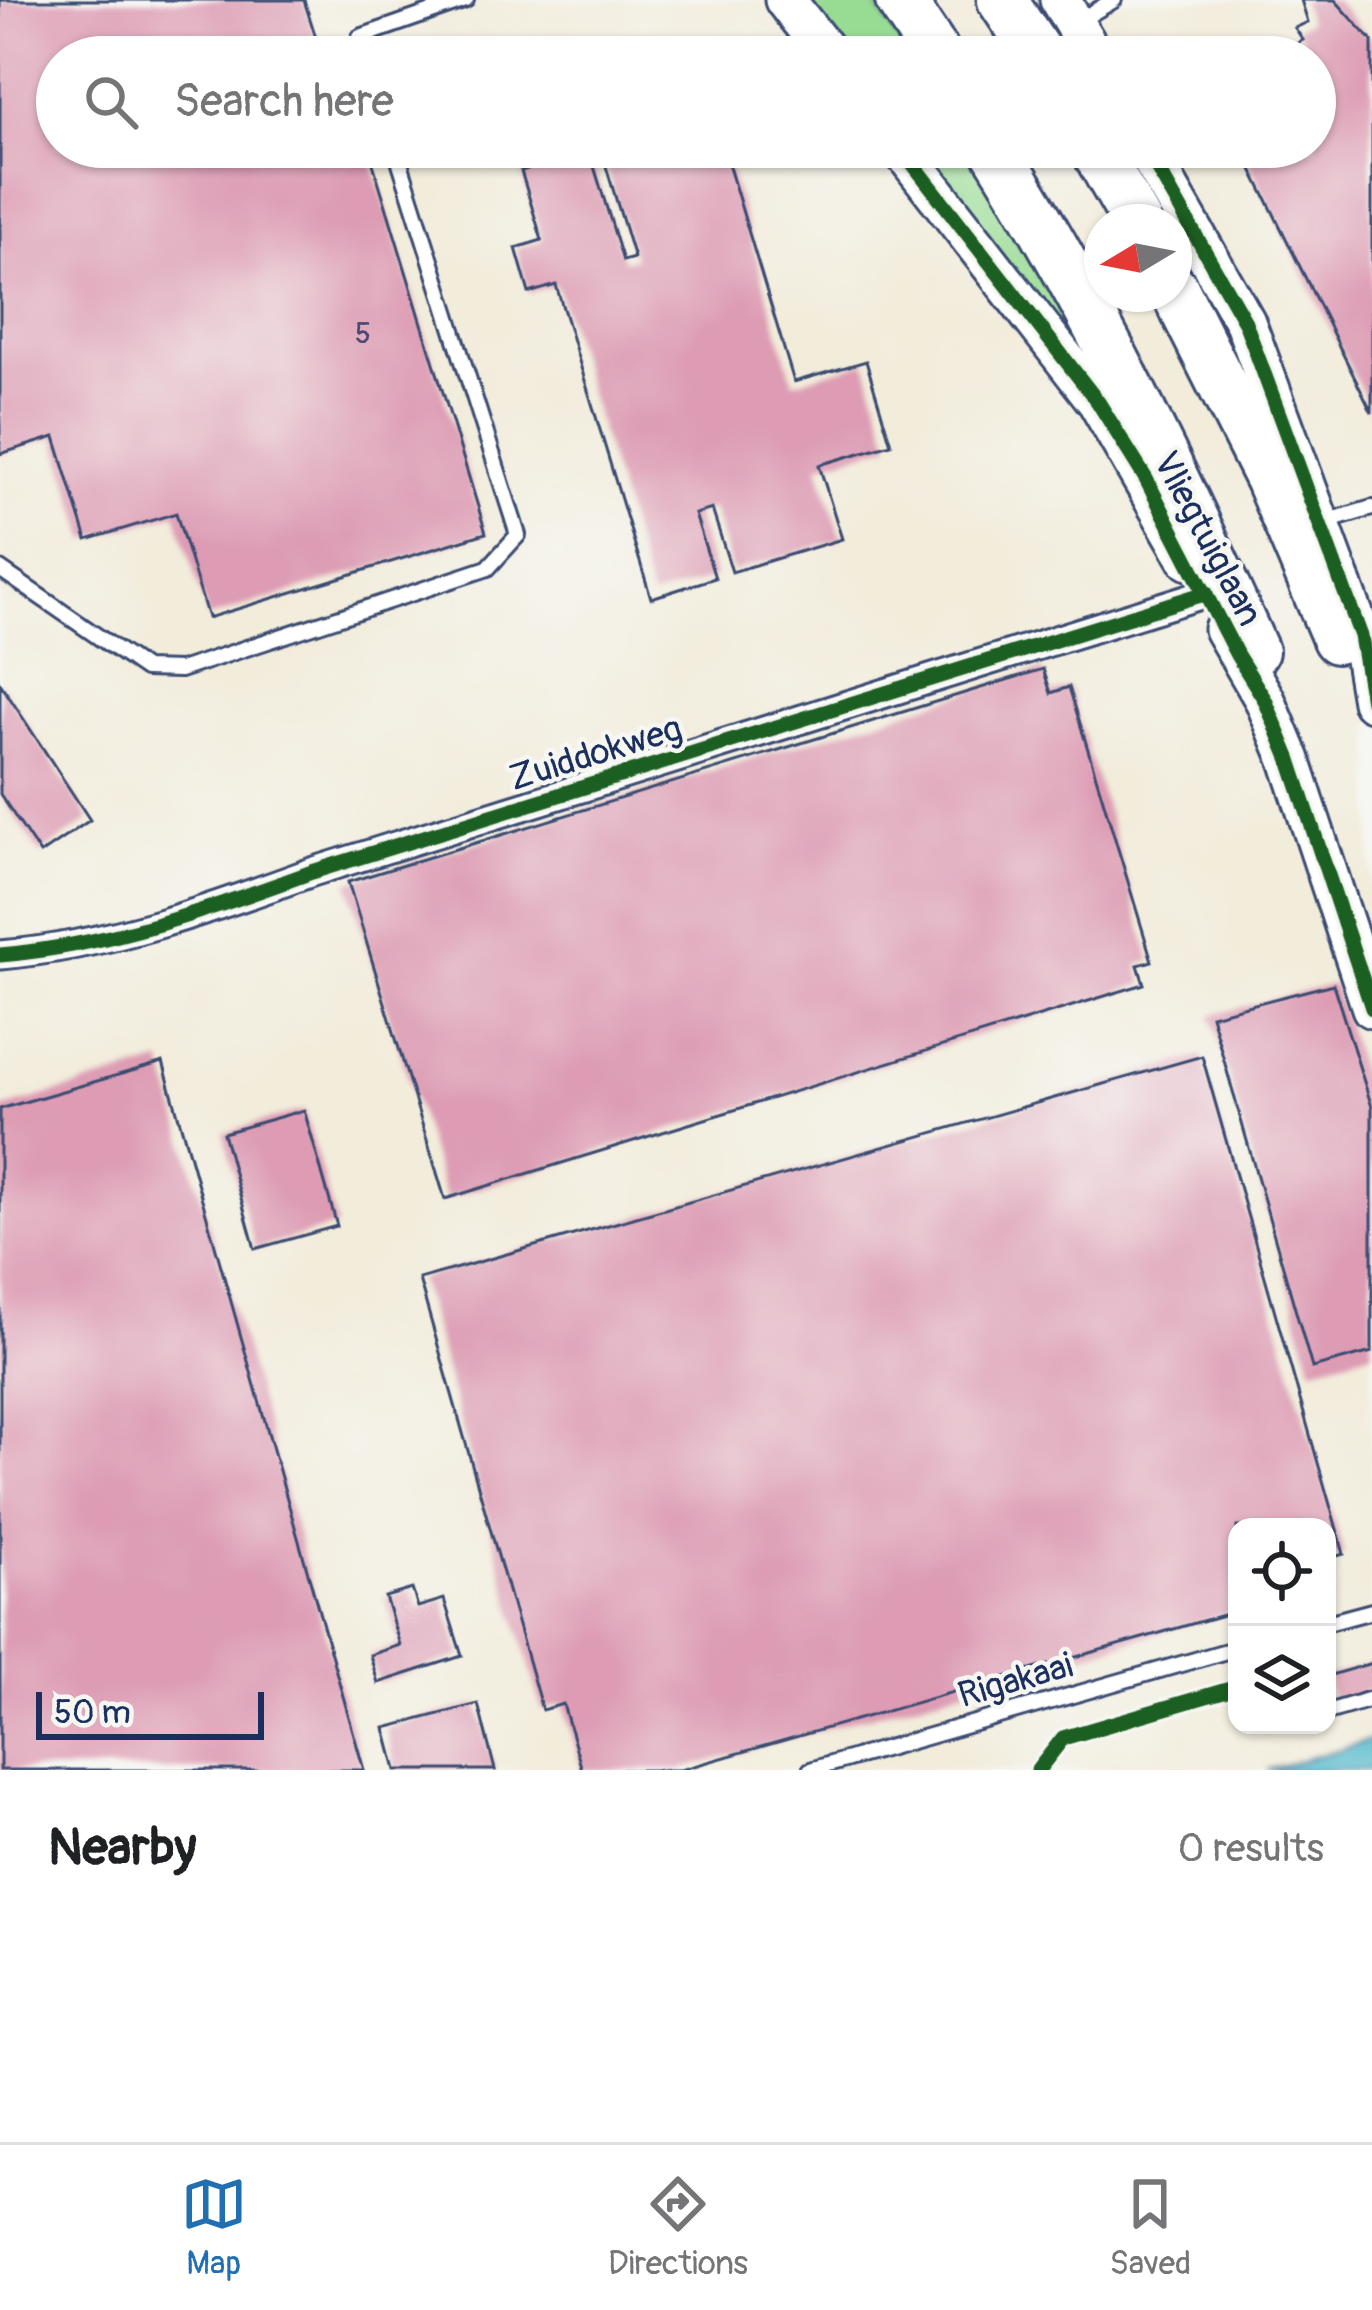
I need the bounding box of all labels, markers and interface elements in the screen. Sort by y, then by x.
search box [36,36,1336,168]
icon: search [78,69,144,135]
text: Search here [174,74,394,130]
north arrow [1084,204,1192,312]
house number: 5 [355,315,371,352]
street label: Vliegtuiglaan [1143,444,1272,634]
street label: Zuiddokweg [504,706,687,801]
map controls [1228,1518,1336,1734]
button: locate [1228,1518,1336,1626]
button: layers [1228,1626,1336,1734]
street label: Rigakaai [953,1643,1078,1718]
scale bar [36,1686,264,1739]
text: 50 m [54,1692,131,1733]
text: Nearby [48,1816,196,1880]
text: 0 results [1178,1824,1324,1873]
tab: Map [181,2171,247,2284]
tab: Directions [608,2171,748,2284]
tab: Saved [1109,2171,1191,2284]

